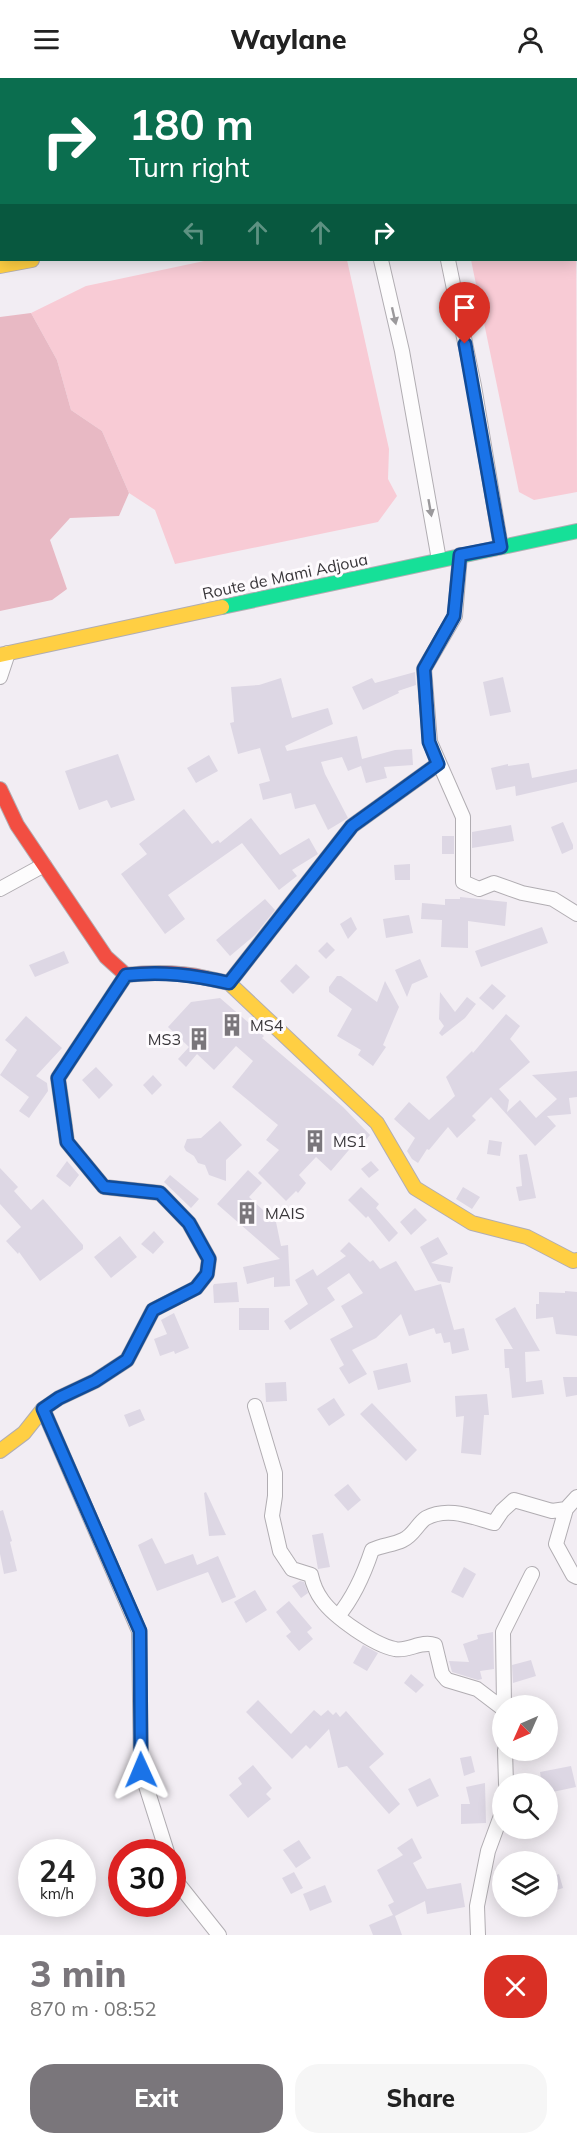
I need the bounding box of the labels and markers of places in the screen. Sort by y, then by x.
pin [439,282,490,344]
building icon: MS4 [219,1012,245,1038]
place label: MS4 [250,1015,284,1035]
building icon: MS3 [186,1026,212,1052]
place label: MS3 [148,1029,181,1049]
building icon: MS1 [302,1128,328,1154]
place label: MS1 [333,1131,366,1151]
building icon: MAIS [234,1200,260,1226]
place label: MAIS [265,1203,305,1223]

